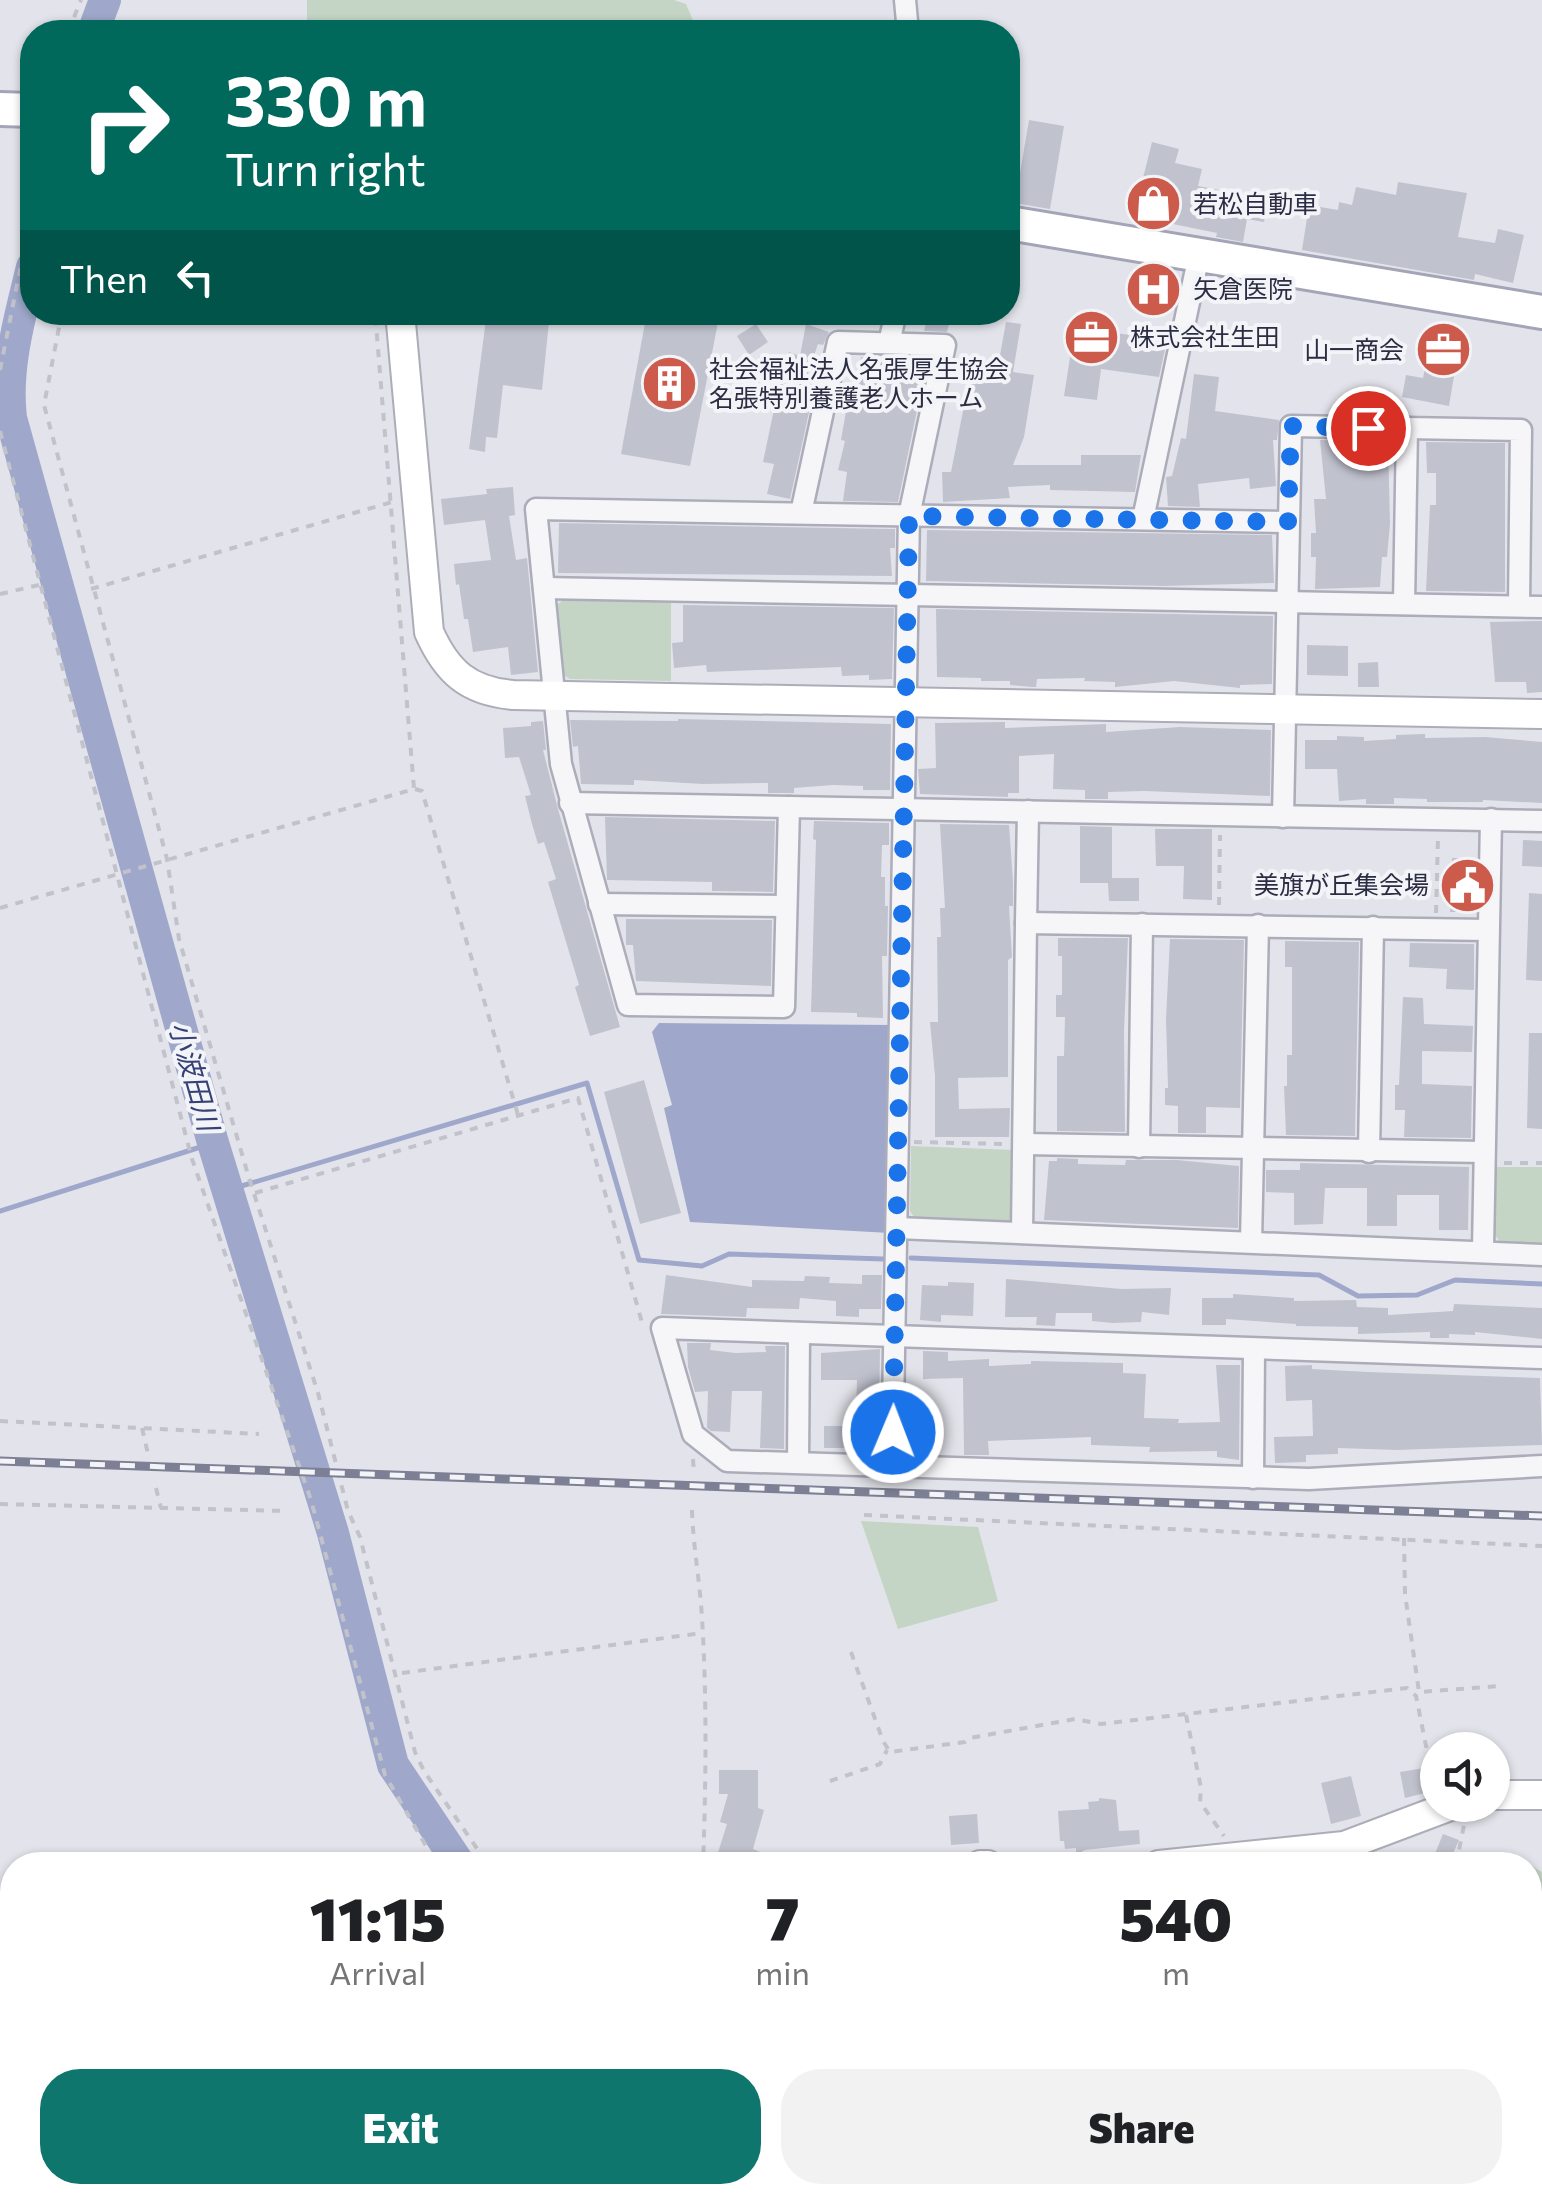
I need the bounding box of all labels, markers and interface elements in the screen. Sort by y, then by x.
text: 330 m [225,55,427,140]
icon: right [60,60,190,190]
text: Turn right [225,140,426,195]
shop icon: 若松自動車 [1124,174,1184,234]
place label: 若松自動車 [1193,188,1318,218]
icon: left [168,250,223,305]
text: Then [60,254,148,301]
hospital icon: 矢倉医院 [1124,259,1184,319]
place label: 矢倉医院 [1193,273,1293,303]
office icon: 株式会社生田 [1061,307,1121,367]
office icon: 山一商会 [1413,320,1473,380]
place label: 株式会社生田 [1130,321,1280,351]
place label: 山一商会 [1304,334,1404,364]
building icon: 社会福祉法人名張厚生協会 名張特別養護老人ホーム [640,353,700,413]
place label: 社会福祉法人名張厚生協会 名張特別養護老人ホーム [709,353,1009,412]
pin [1326,386,1411,471]
icon: arrive [1341,401,1396,456]
public building icon: 美旗が丘集会場 [1438,855,1498,915]
place label: 美旗が丘集会場 [1254,869,1429,899]
water label: 小波田川 [163,1017,228,1137]
position arrow [841,1380,945,1484]
map controls [1420,1732,1510,1822]
button: sound [1420,1732,1510,1822]
text: 11:15 [310,1880,446,1953]
text: 7 [766,1880,799,1953]
text: 540 [1119,1880,1232,1953]
text: Arrival [329,1952,426,1992]
text: min [755,1952,810,1992]
text: m [1162,1952,1190,1992]
button: Exit [40,2069,761,2184]
button: Share [781,2069,1502,2184]

